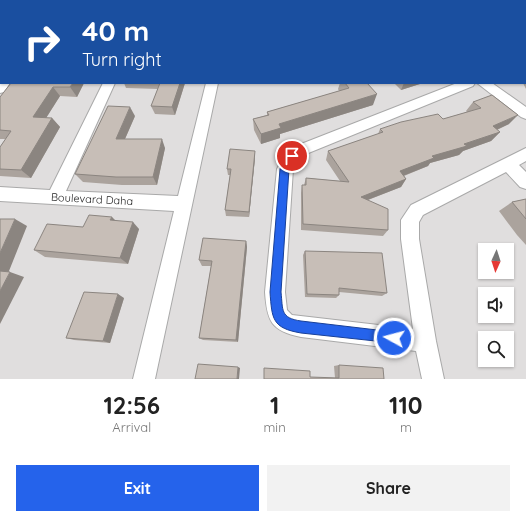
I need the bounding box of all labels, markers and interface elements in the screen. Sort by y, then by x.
text: 40 m [82,13,149,48]
icon: right [16,16,68,68]
text: Turn right [82,48,162,71]
pin [275,139,309,173]
icon: arrive [281,145,303,167]
street label: Boulevard Daha [51,190,133,208]
north arrow [478,243,514,279]
map controls [478,243,514,367]
button: sound [478,287,514,323]
position arrow [373,317,415,359]
button: search [478,331,514,367]
text: 12:56 [103,390,160,420]
text: 1 [270,390,279,420]
text: 110 [389,390,423,420]
text: Arrival [112,419,151,435]
text: min [264,419,286,435]
text: m [400,419,412,435]
button: Exit [16,465,259,511]
button: Share [267,465,510,511]

